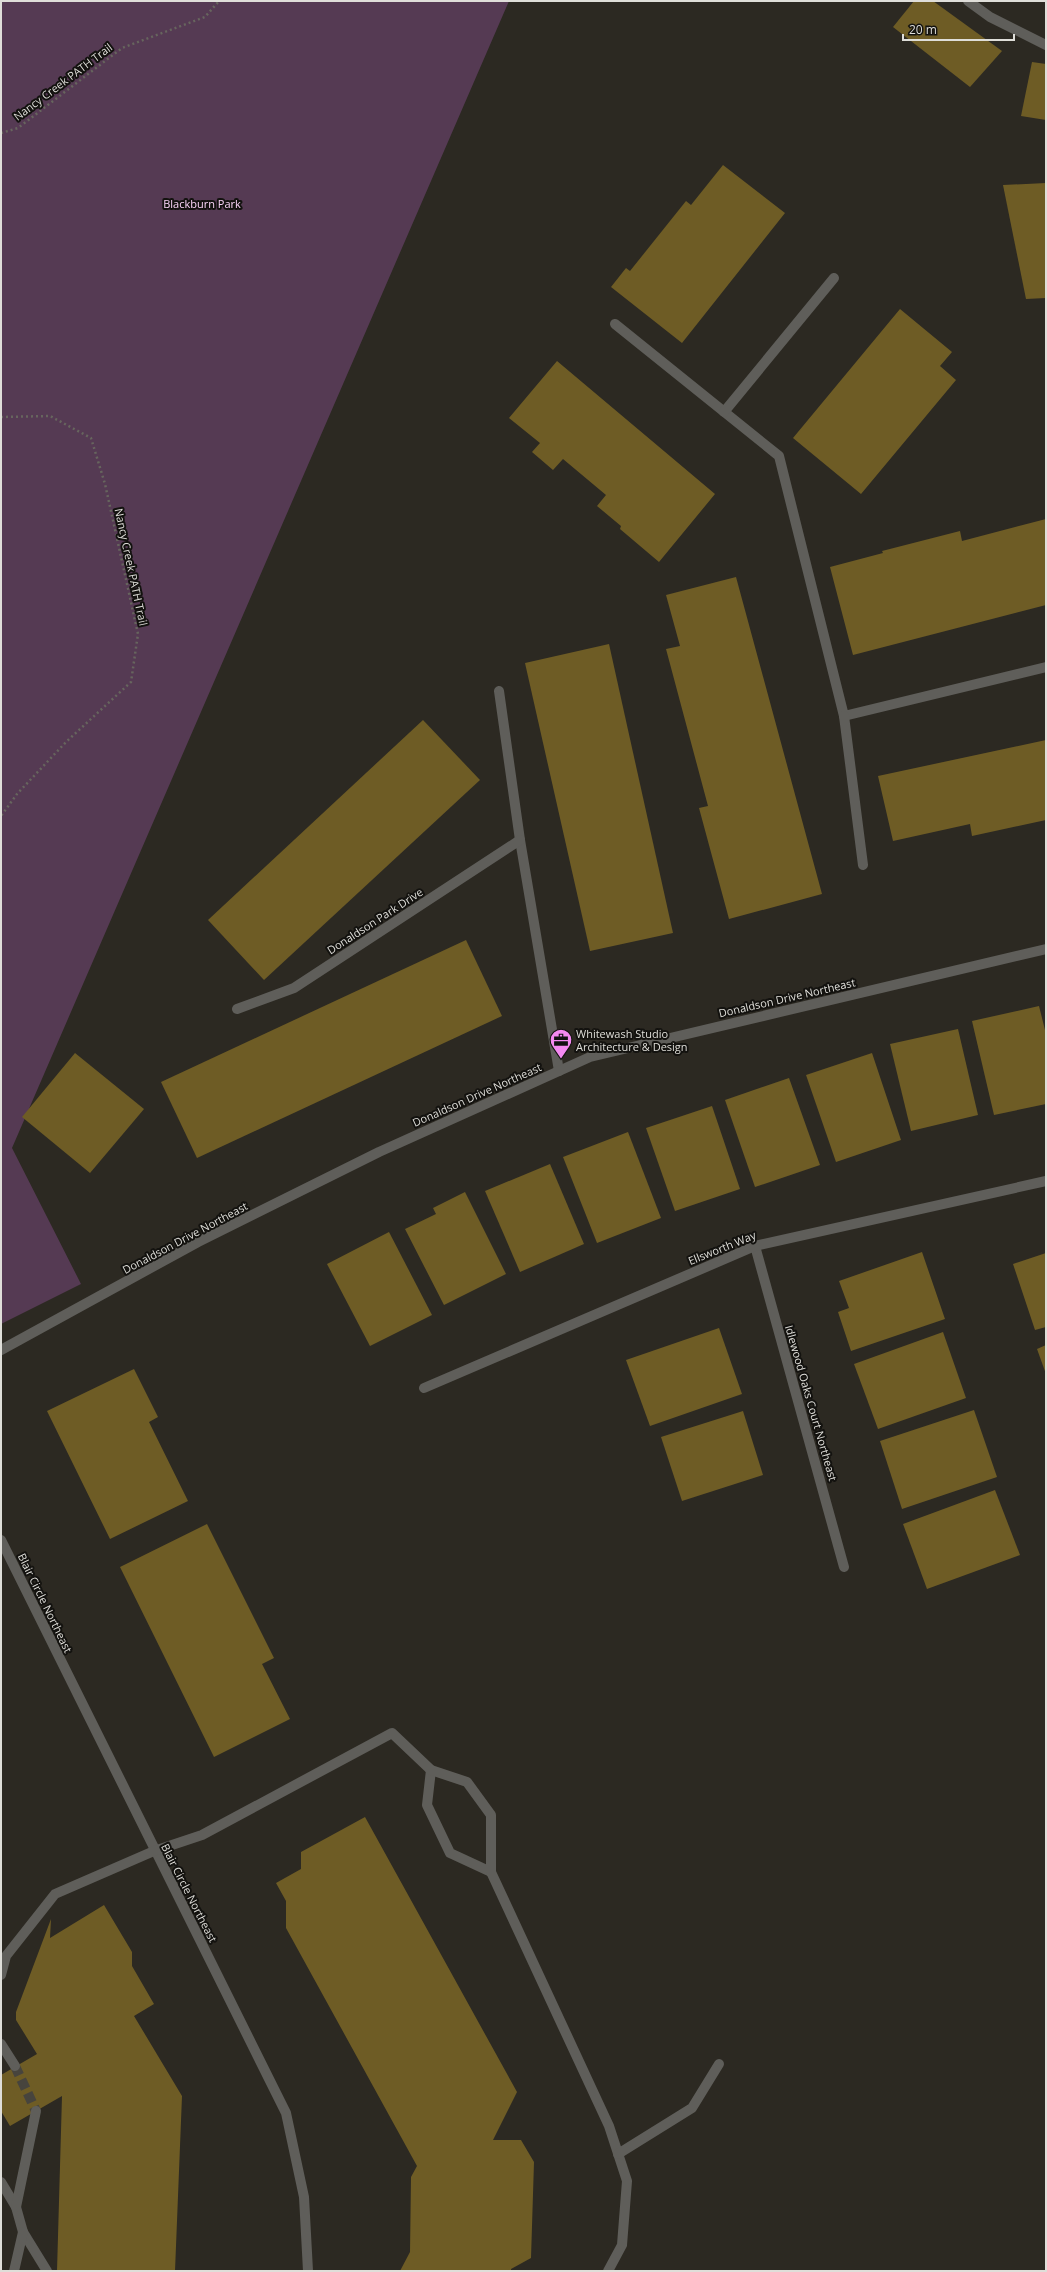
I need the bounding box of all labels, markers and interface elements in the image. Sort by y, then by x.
scale bar [903,16,1014,42]
text: 20 m [909,21,937,38]
street label: Nancy Creek PATH Trail [10,39,115,124]
park label: Blackburn Park [163,196,241,211]
street label: Nancy Creek PATH Trail [112,507,151,627]
street label: Donaldson Park Drive [324,884,425,957]
street label: Donaldson Drive Northeast [717,974,857,1021]
place label: Whitewash Studio Architecture & Design [576,1026,688,1054]
office icon: Whitewash Studio Architecture & Design [548,1027,574,1060]
street label: Donaldson Drive Northeast [410,1059,544,1130]
street label: Donaldson Drive Northeast [120,1198,250,1277]
street label: Ellsworth Way [686,1227,758,1268]
street label: Idlewood Oaks Court Northeast [782,1323,841,1483]
street label: Blair Circle Northeast [15,1551,76,1655]
street label: Blair Circle Northeast [158,1841,221,1945]

